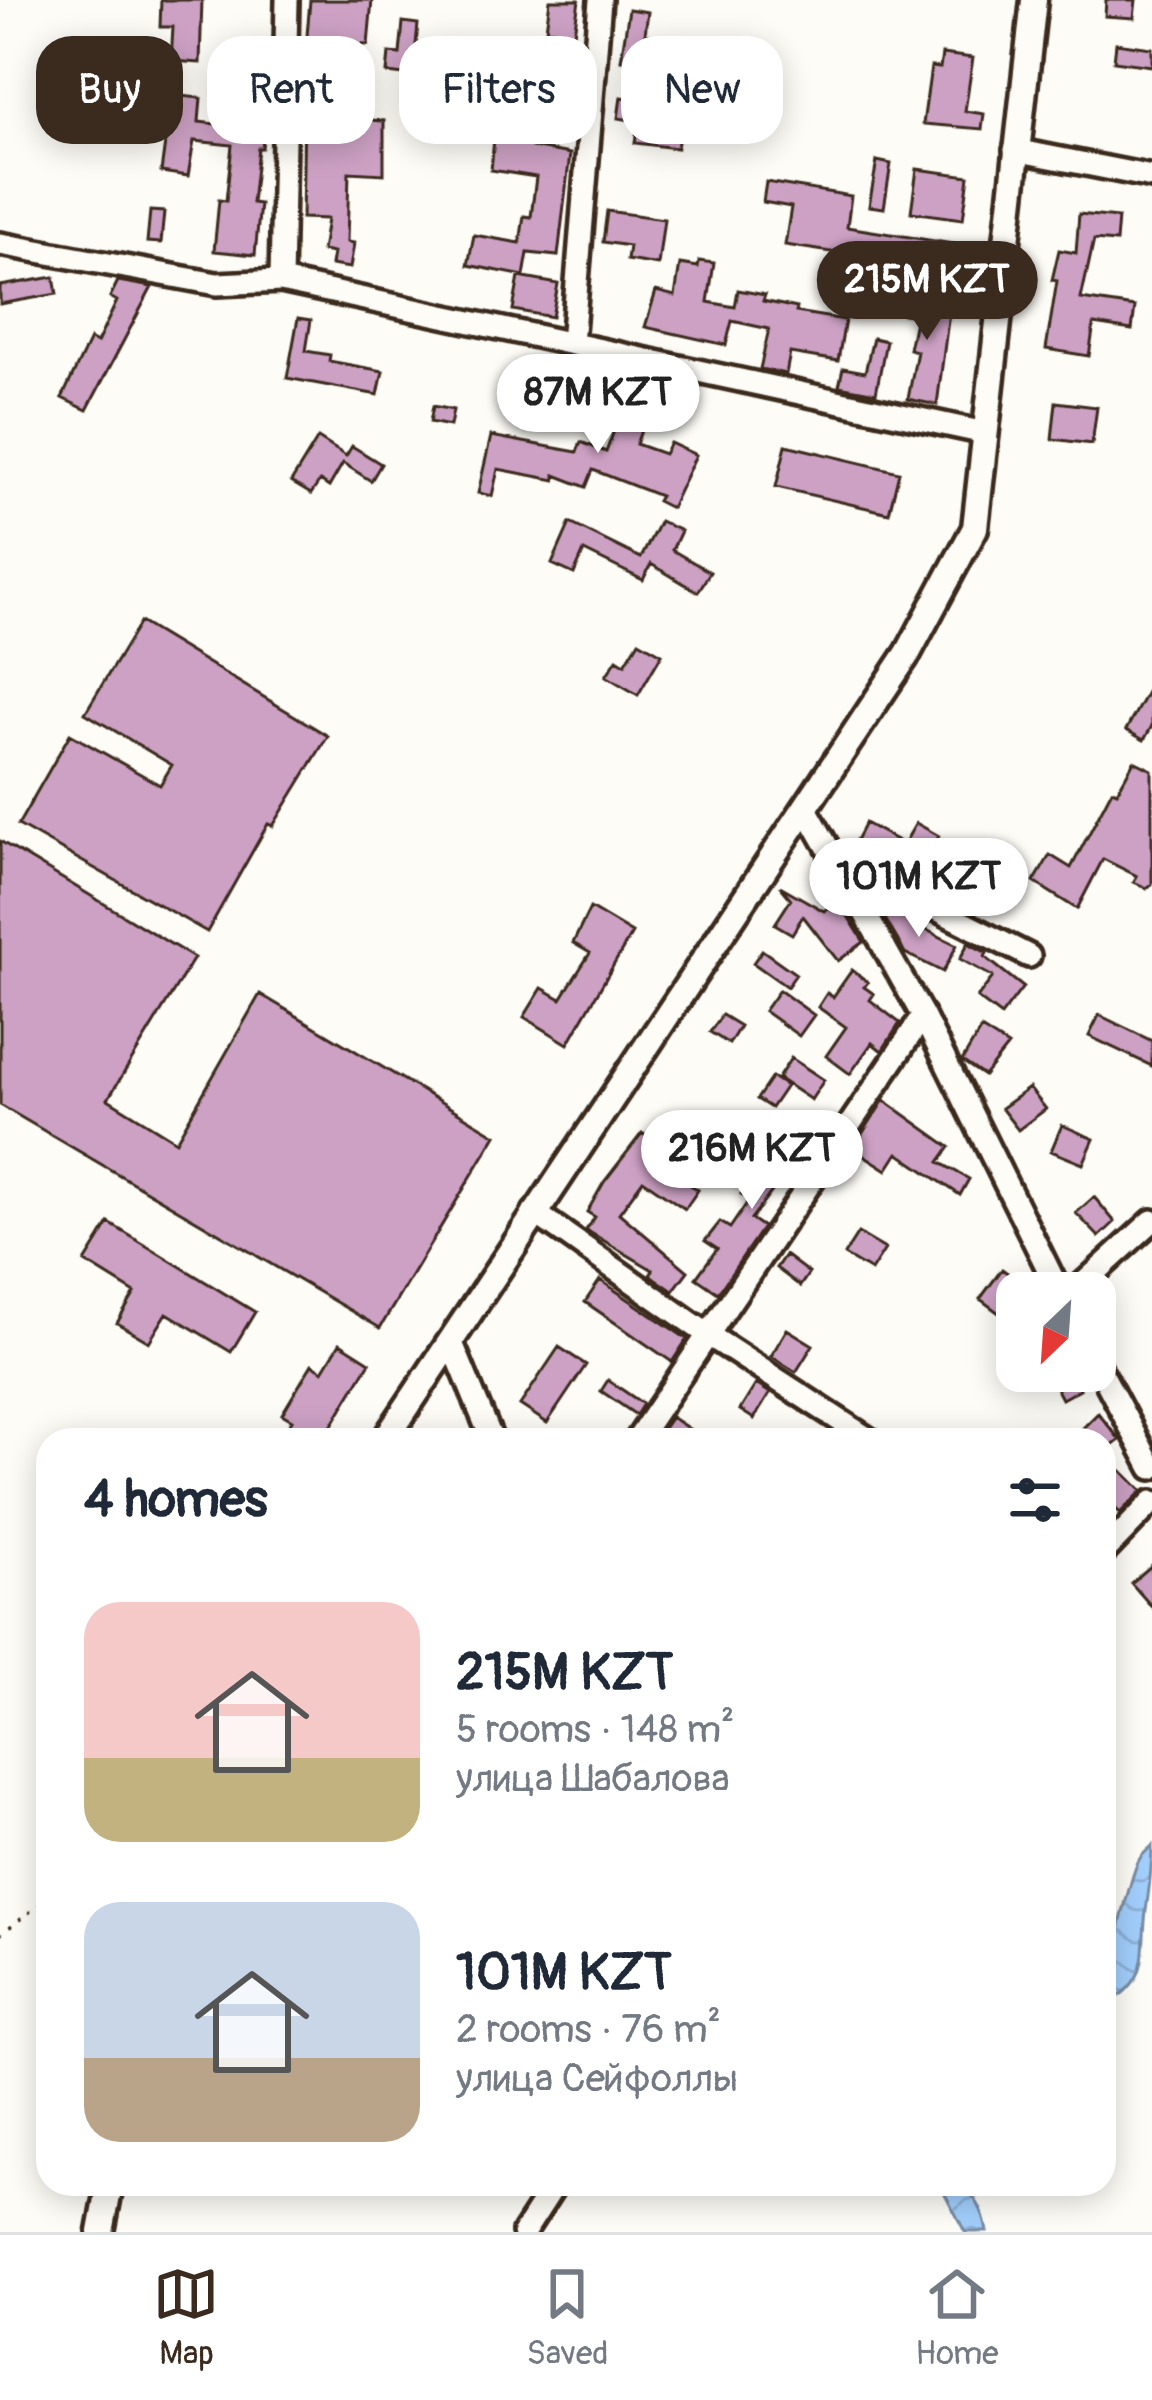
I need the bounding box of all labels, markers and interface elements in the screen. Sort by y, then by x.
chip: Buy [36,36,183,144]
chip: Rent [207,36,375,144]
chip: Filters [399,36,597,144]
chip: New [621,36,783,144]
pin: 215M KZT [803,241,1051,343]
text: 215M KZT [844,255,1010,304]
pin: 87M KZT [487,354,709,456]
text: 87M KZT [524,368,672,417]
pin: 101M KZT [795,838,1043,940]
text: 101M KZT [836,852,1002,901]
pin: 216M KZT [628,1110,876,1212]
text: 216M KZT [668,1124,836,1173]
north arrow [996,1272,1116,1392]
map controls [996,1272,1116,1392]
icon: filters [1002,1467,1068,1533]
text: 4 homes [84,1468,268,1532]
text: 215M KZT [456,1641,674,1705]
icon: home [180,1650,324,1794]
text: 5 rooms · 148 m² [456,1705,734,1754]
text: улица Шабалова [456,1754,730,1803]
text: 101M KZT [456,1941,672,2005]
icon: home [180,1950,324,2094]
text: 2 rooms · 76 m² [456,2005,721,2054]
text: улица Сейфоллы [456,2054,738,2103]
tab: Map [153,2261,219,2374]
tab: Saved [526,2261,608,2374]
tab: Home [915,2261,999,2374]

